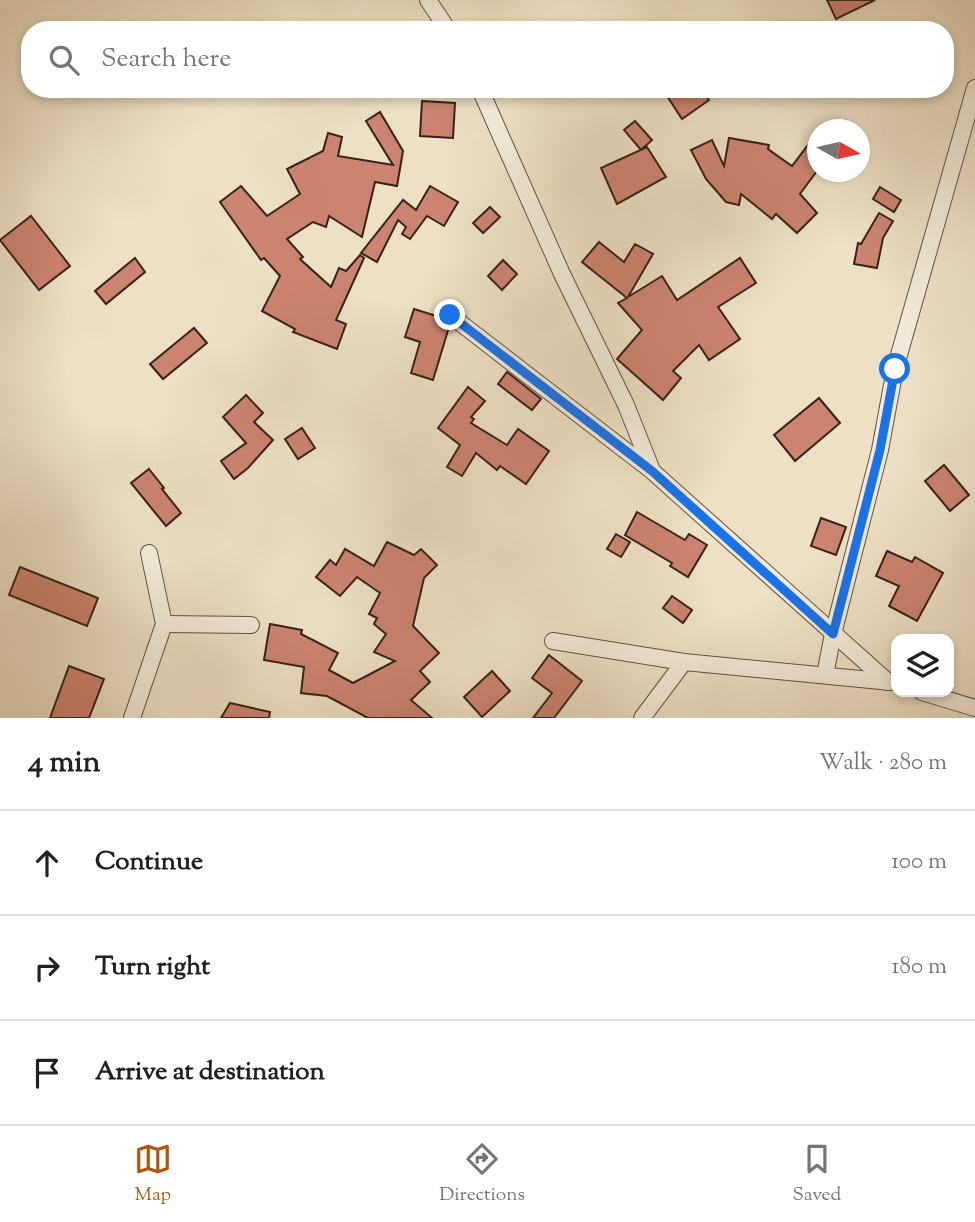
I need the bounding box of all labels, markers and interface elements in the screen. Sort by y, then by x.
search box [21,21,954,98]
icon: search [45,41,83,79]
text: Search here [101,41,231,78]
north arrow [807,119,870,182]
route end [434,299,465,330]
route start [879,353,910,384]
map controls [891,634,954,697]
button: layers [891,634,954,697]
text: 4 min [28,742,101,785]
text: Walk · 280 m [819,747,947,780]
icon: ahead [28,844,66,882]
text: Continue [95,844,203,881]
text: 100 m [891,846,947,879]
icon: right [28,949,66,987]
text: Turn right [95,949,210,986]
text: 180 m [892,951,947,984]
icon: arrive [28,1054,66,1092]
text: Arrive at destination [95,1054,325,1091]
tab: Map [134,1140,172,1209]
tab: Directions [439,1140,525,1209]
tab: Saved [792,1140,841,1209]

